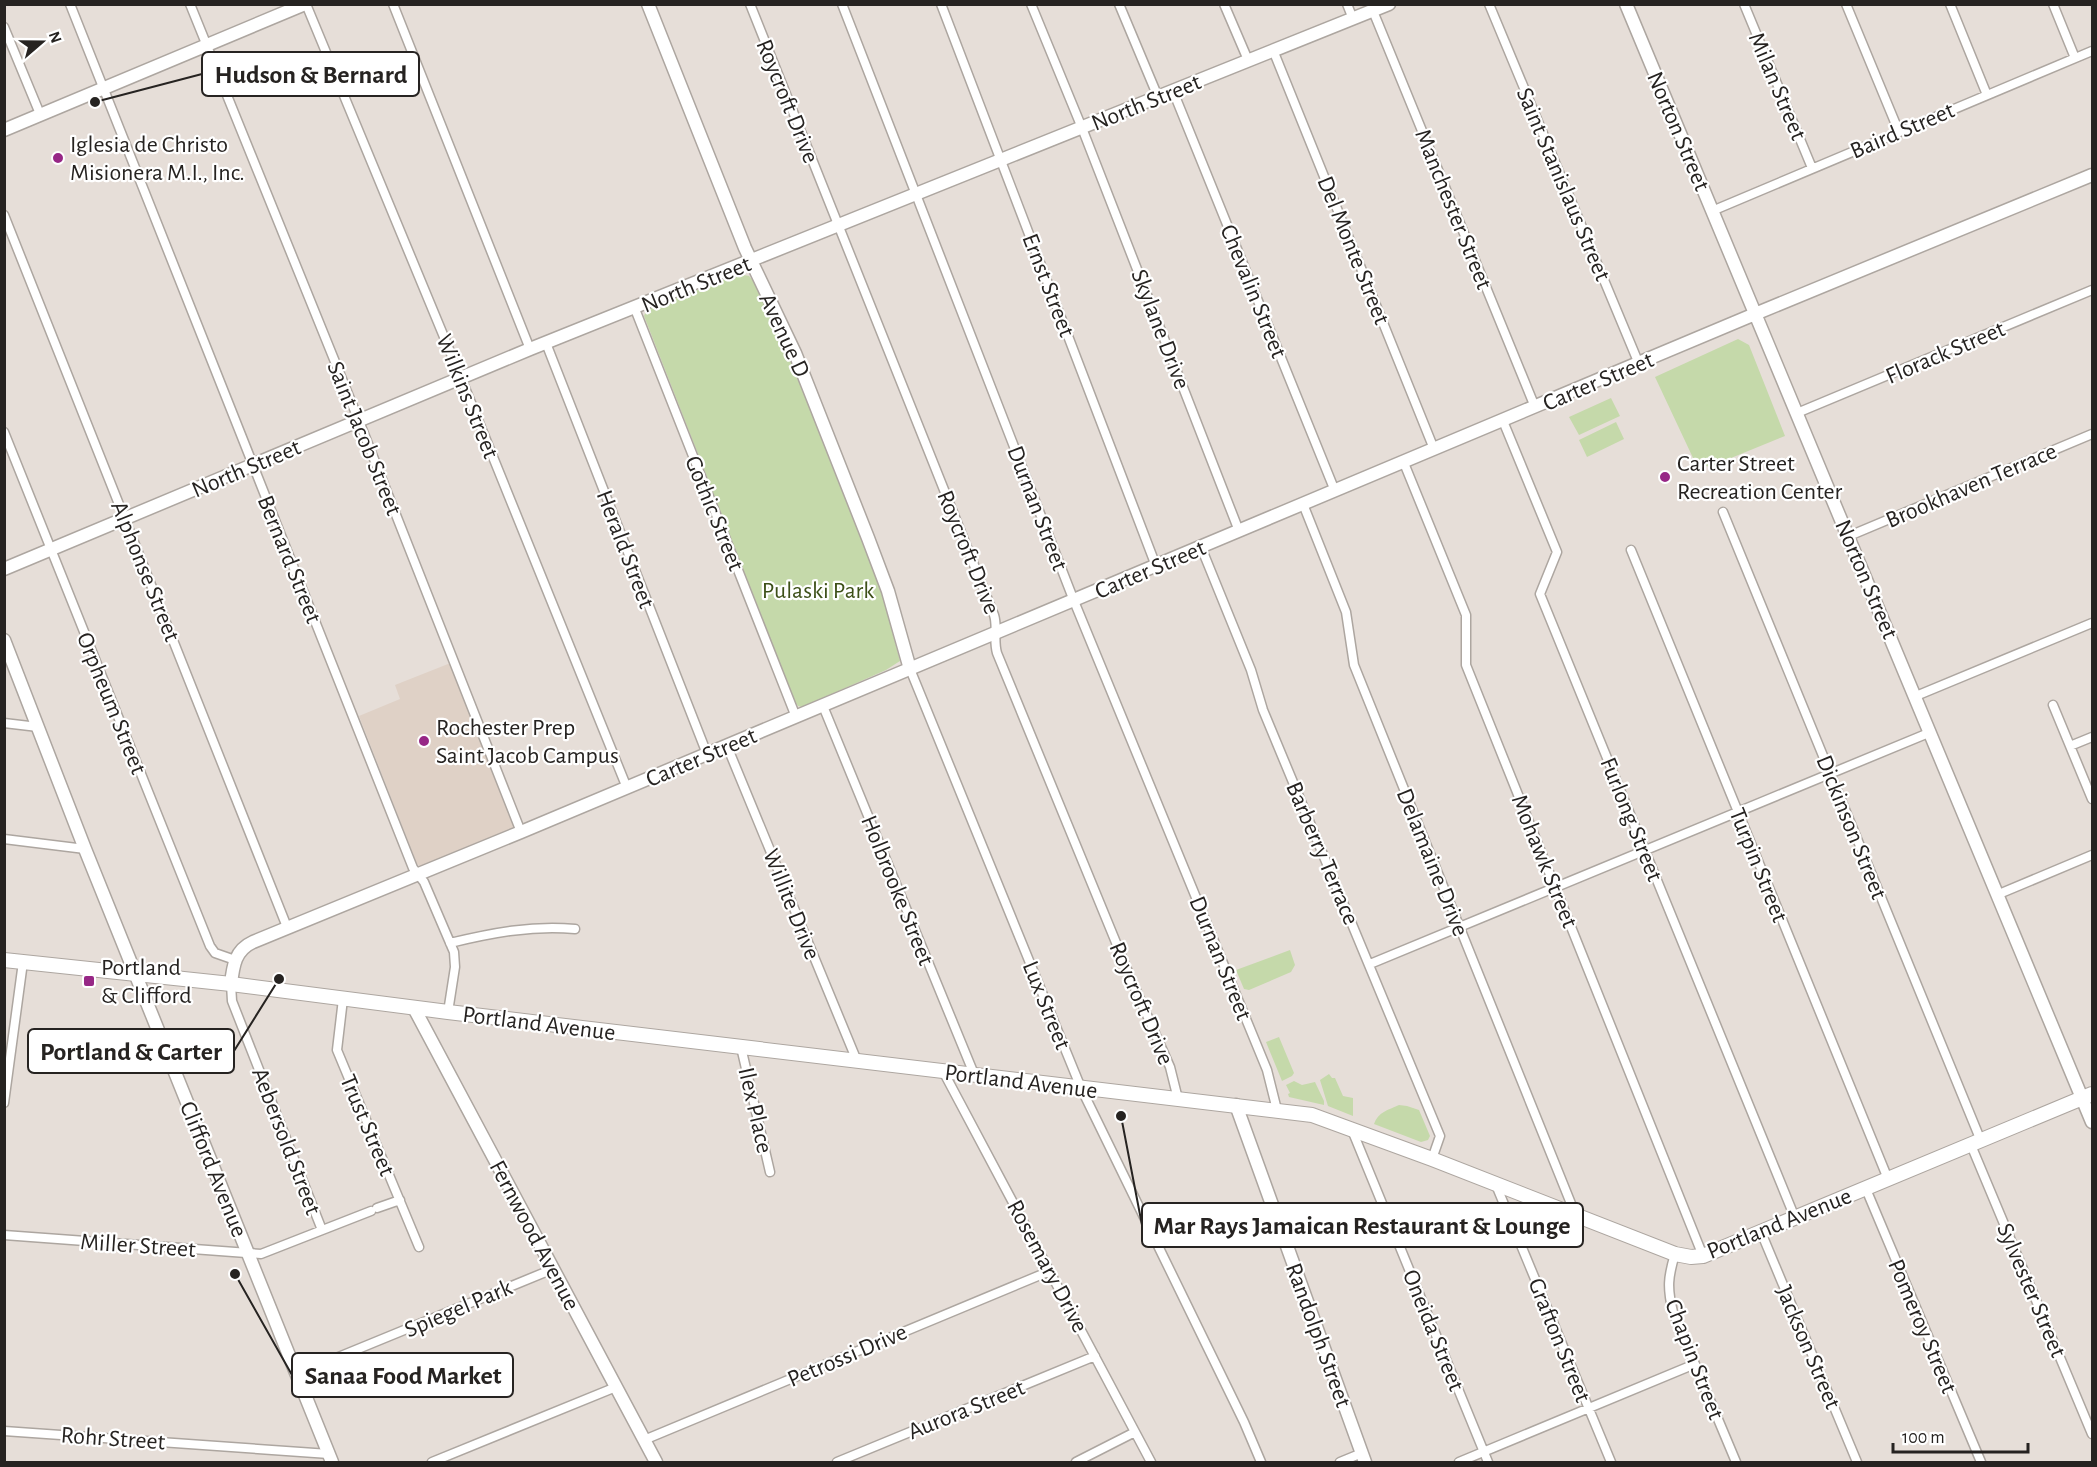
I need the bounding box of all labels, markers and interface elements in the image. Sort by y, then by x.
north arrow [12,12,72,72]
text: N [46,29,65,45]
street label: Milan Street [1744,29,1811,144]
street label: Roycroft Drive [751,36,823,167]
callout: Hudson & Bernard [202,52,419,96]
text: Hudson & Bernard [215,62,408,88]
street label: Norton Street [1642,68,1714,195]
street label: North Street [1088,70,1205,136]
street label: Saint Stanislaus Street [1512,84,1615,285]
street label: Baird Street [1847,98,1958,164]
street label: Manchester Street [1410,126,1496,293]
place label: Iglesia de Christo Misionera M.I., Inc. [70,133,245,185]
marker: Iglesia de Christo Misionera M.I., Inc. [51,151,65,165]
street label: Del Monte Street [1312,173,1394,328]
street label: Chevalin Street [1215,221,1291,362]
street label: Ernst Street [1017,230,1079,341]
street label: North Street [638,252,755,318]
street label: Skylane Drive [1126,266,1194,393]
street label: Avenue D [754,290,814,381]
street label: Florack Street [1882,317,2009,389]
street label: Wilkins Street [431,331,503,462]
street label: Carter Street [1540,348,1658,416]
street label: Saint Jacob Street [322,358,406,519]
street label: North Street [188,435,305,503]
street label: Brookhaven Terrace [1882,439,2060,533]
street label: Durnan Street [1002,443,1072,574]
place label: Carter Street Recreation Center [1677,452,1843,504]
street label: Gothic Street [680,453,748,574]
marker: Carter Street Recreation Center [1658,470,1672,484]
street label: Herald Street [592,487,659,612]
street label: Roycroft Drive [932,487,1004,618]
street label: Bernard Street [253,492,326,627]
street label: Alphonse Street [106,498,184,645]
street label: Norton Street [1830,516,1902,643]
street label: Carter Street [1092,536,1210,604]
park label: Pulaski Park [762,579,874,603]
street label: Orpheum Street [72,629,150,778]
place label: Rochester Prep Saint Jacob Campus [436,716,619,768]
street label: Carter Street [643,724,761,792]
marker: Rochester Prep Saint Jacob Campus [417,734,431,748]
street label: Dickinson Street [1811,752,1891,903]
street label: Furlong Street [1595,754,1667,885]
street label: Barberry Terrace [1281,778,1363,928]
street label: Delamaine Drive [1392,785,1473,940]
street label: Mohawk Street [1507,791,1582,932]
street label: Turpin Street [1724,805,1792,926]
street label: Holbrooke Street [856,812,938,969]
street label: Willite Drive [758,846,824,963]
street label: Durnan Street [1184,893,1256,1024]
street label: Roycroft Drive [1104,938,1178,1068]
place label: Portland & Clifford [101,956,192,1008]
street label: Lux Street [1018,958,1075,1053]
marker: Portland & Clifford [82,974,96,988]
street label: Portland Avenue [461,1003,617,1045]
callout: Portland & Carter [28,1029,234,1073]
text: Portland & Carter [40,1039,222,1065]
street label: Portland Avenue [943,1061,1099,1103]
street label: Aebersold Street [247,1065,325,1218]
street label: Ilex Place [733,1065,777,1156]
street label: Trust Street [335,1071,399,1180]
street label: Clifford Avenue [175,1098,251,1241]
street label: Fernwood Avenue [485,1157,584,1314]
street label: Portland Avenue [1704,1184,1855,1264]
street label: Rosemary Drive [1002,1196,1092,1337]
callout: Mar Rays Jamaican Restaurant & Lounge [1142,1203,1583,1247]
text: Mar Rays Jamaican Restaurant & Lounge [1153,1213,1571,1239]
street label: Sylvester Street [1992,1220,2070,1361]
street label: Miller Street [79,1230,197,1262]
street label: Pomeroy Street [1883,1256,1961,1397]
street label: Randolph Street [1281,1260,1355,1411]
street label: Oneida Street [1398,1266,1468,1395]
street label: Grafton Street [1523,1275,1595,1406]
street label: Spiegel Park [401,1276,516,1342]
street label: Jackson Street [1771,1282,1845,1413]
street label: Chapin Street [1660,1296,1728,1423]
street label: Petrossi Drive [784,1320,911,1392]
callout: Sanaa Food Market [292,1353,513,1397]
text: Sanaa Food Market [304,1363,502,1389]
street label: Aurora Street [905,1376,1029,1444]
scale bar [1893,1416,2028,1454]
street label: Rohr Street [60,1423,166,1455]
text: 100 m [1902,1429,1945,1447]

